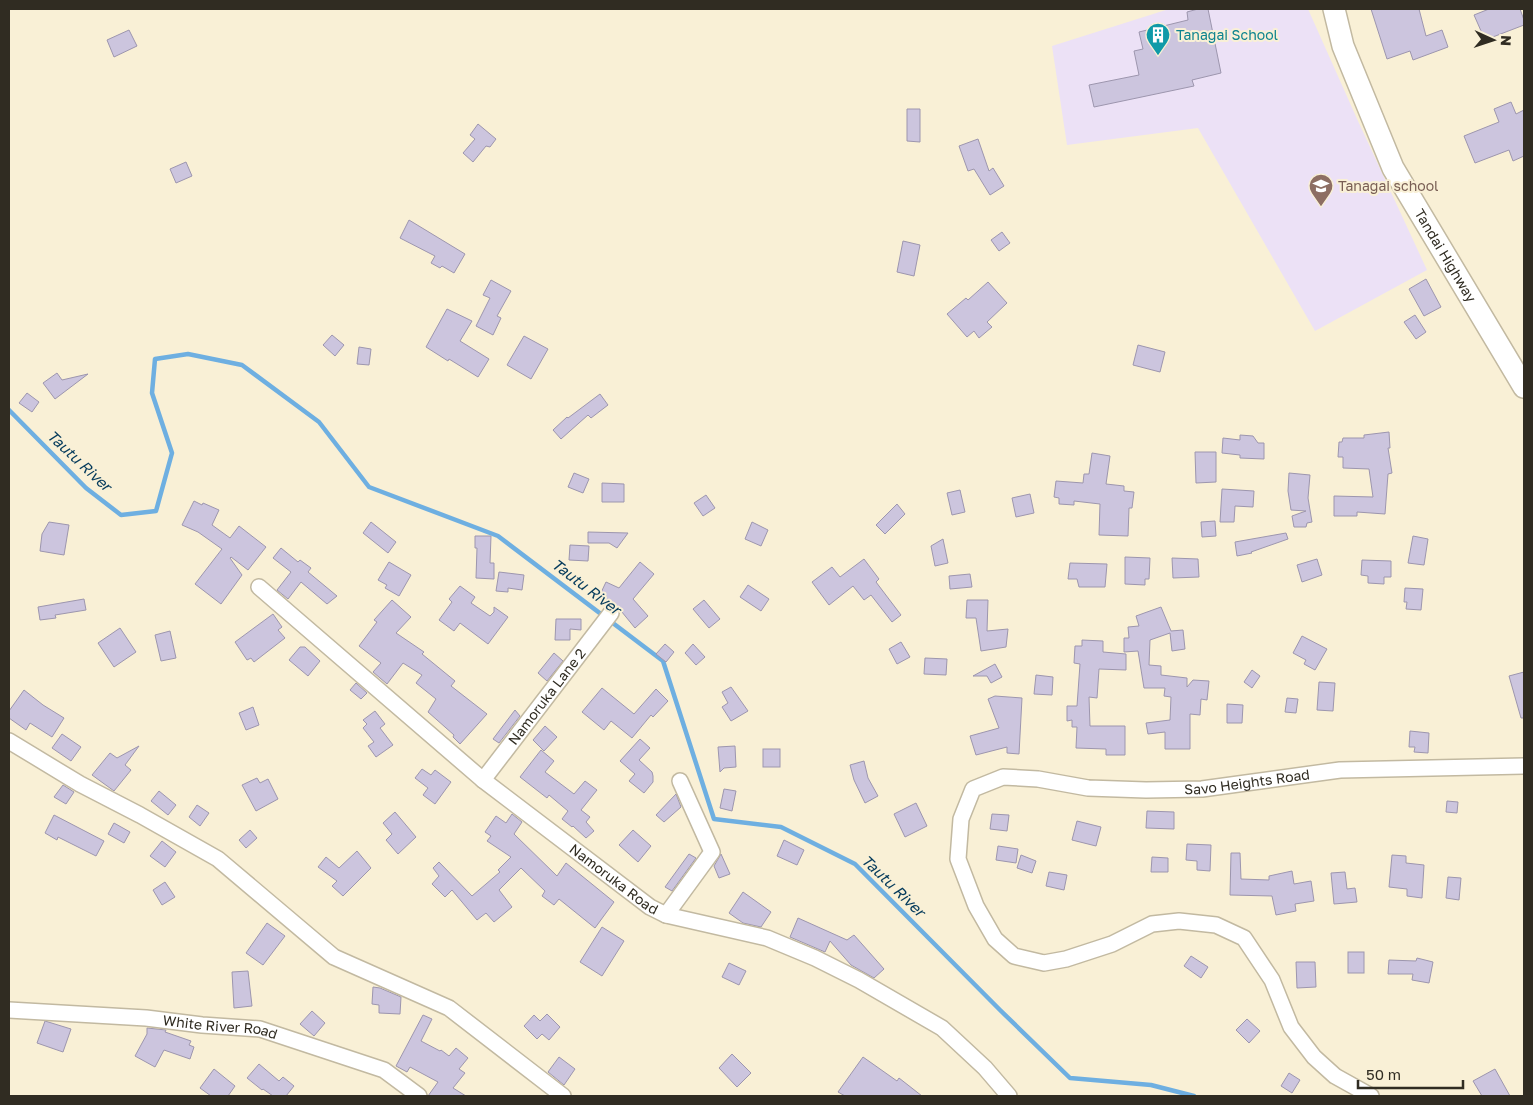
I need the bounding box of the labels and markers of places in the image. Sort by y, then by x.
building icon: Tanagai School [1145,22,1171,56]
place label: Tanagai School [1176,26,1278,43]
school or university icon: Tanagai school [1308,173,1334,207]
place label: Tanagai school [1338,177,1439,194]

